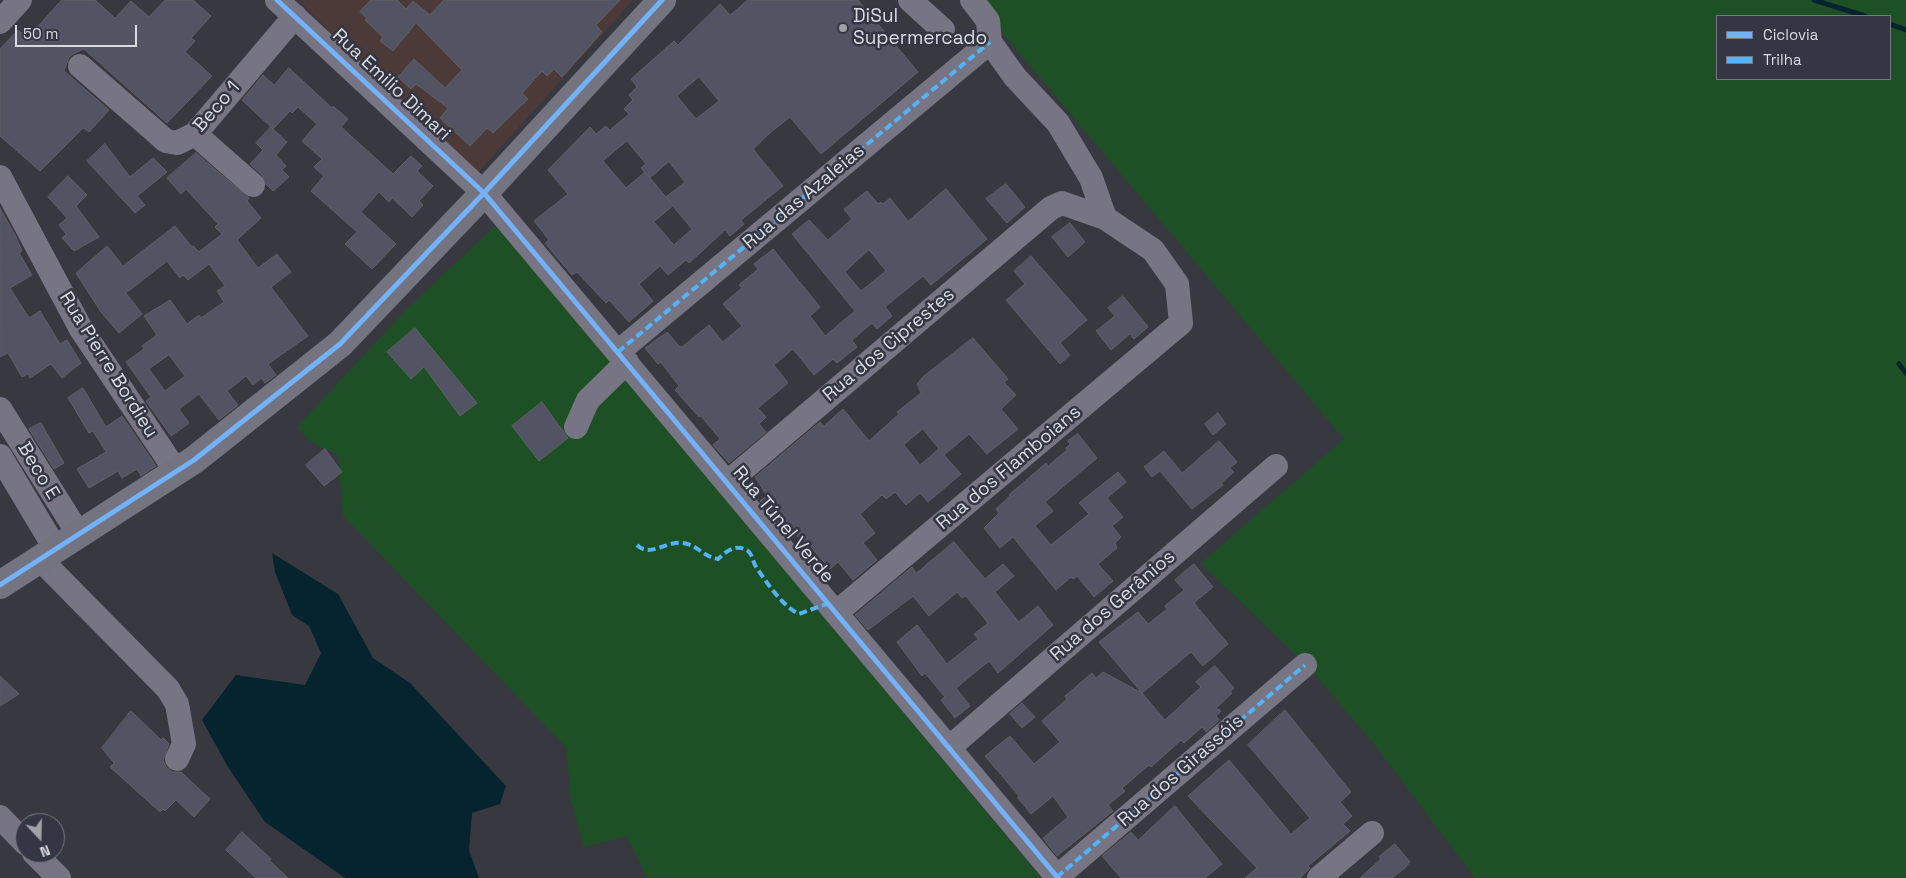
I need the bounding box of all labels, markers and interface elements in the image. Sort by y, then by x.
place label: DiSul Supermercado [853,6,987,50]
scale bar [18,15,140,47]
legend [1716,15,1891,80]
marker: DiSul Supermercado [837,22,849,34]
text: 50 m [23,24,58,43]
street label: Rua Emilio Dimari [327,24,455,146]
text: Ciclovia [1763,25,1818,44]
text: Trilha [1763,50,1802,69]
street label: Beco 1 [189,77,245,137]
street label: Rua das Azaleias [739,140,869,254]
street label: Rua dos Ciprestes [819,283,959,407]
street label: Rua Pierre Bordieu [54,288,162,442]
street label: Rua dos Flamboians [932,401,1086,535]
street label: Beco E [12,438,64,504]
street label: Rua Túnel Verde [727,462,839,588]
street label: Rua dos Gerânios [1046,546,1180,666]
street label: Rua dos Girassóis [1113,710,1249,832]
north arrow [15,813,65,863]
text: N [37,841,53,861]

